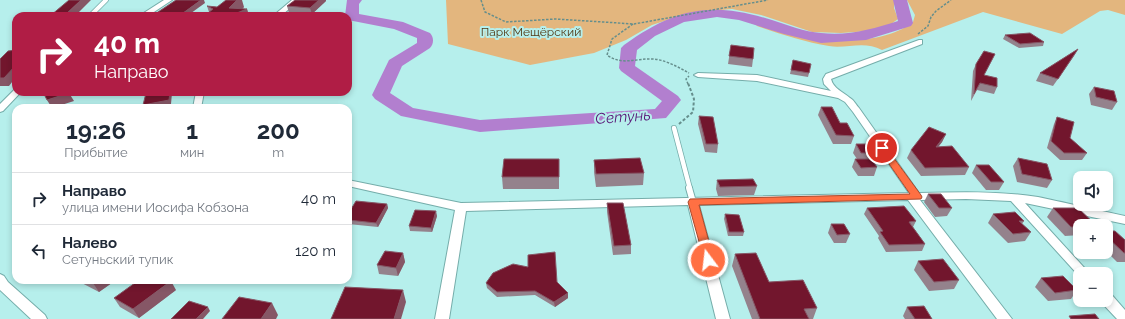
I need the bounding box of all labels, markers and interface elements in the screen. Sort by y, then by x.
park label: Парк Мещёрский [481,25,581,39]
text: 40 m [94,27,160,60]
icon: right [28,28,80,80]
text: Направо [94,61,168,82]
water label: Сетунь [595,106,651,128]
text: 19:26 [66,116,126,145]
text: 1 [186,116,198,145]
text: 200 [257,116,300,145]
pin [865,131,899,165]
icon: arrive [871,137,893,159]
text: Прибытие [64,145,128,160]
text: мин [180,145,204,160]
text: m [272,145,284,160]
map controls [1073,171,1113,307]
button: sound [1073,171,1113,211]
text: Направо [62,182,126,200]
icon: right [28,188,50,210]
text: 40 m [301,190,336,208]
text: улица имени Иосифа Кобзона [62,200,249,215]
button: + [1073,219,1113,259]
text: Налево [62,234,117,252]
position arrow [687,239,729,281]
icon: left [28,240,50,262]
text: 120 m [295,242,336,260]
text: Сетуньский тупик [62,252,174,267]
button: − [1073,267,1113,307]

